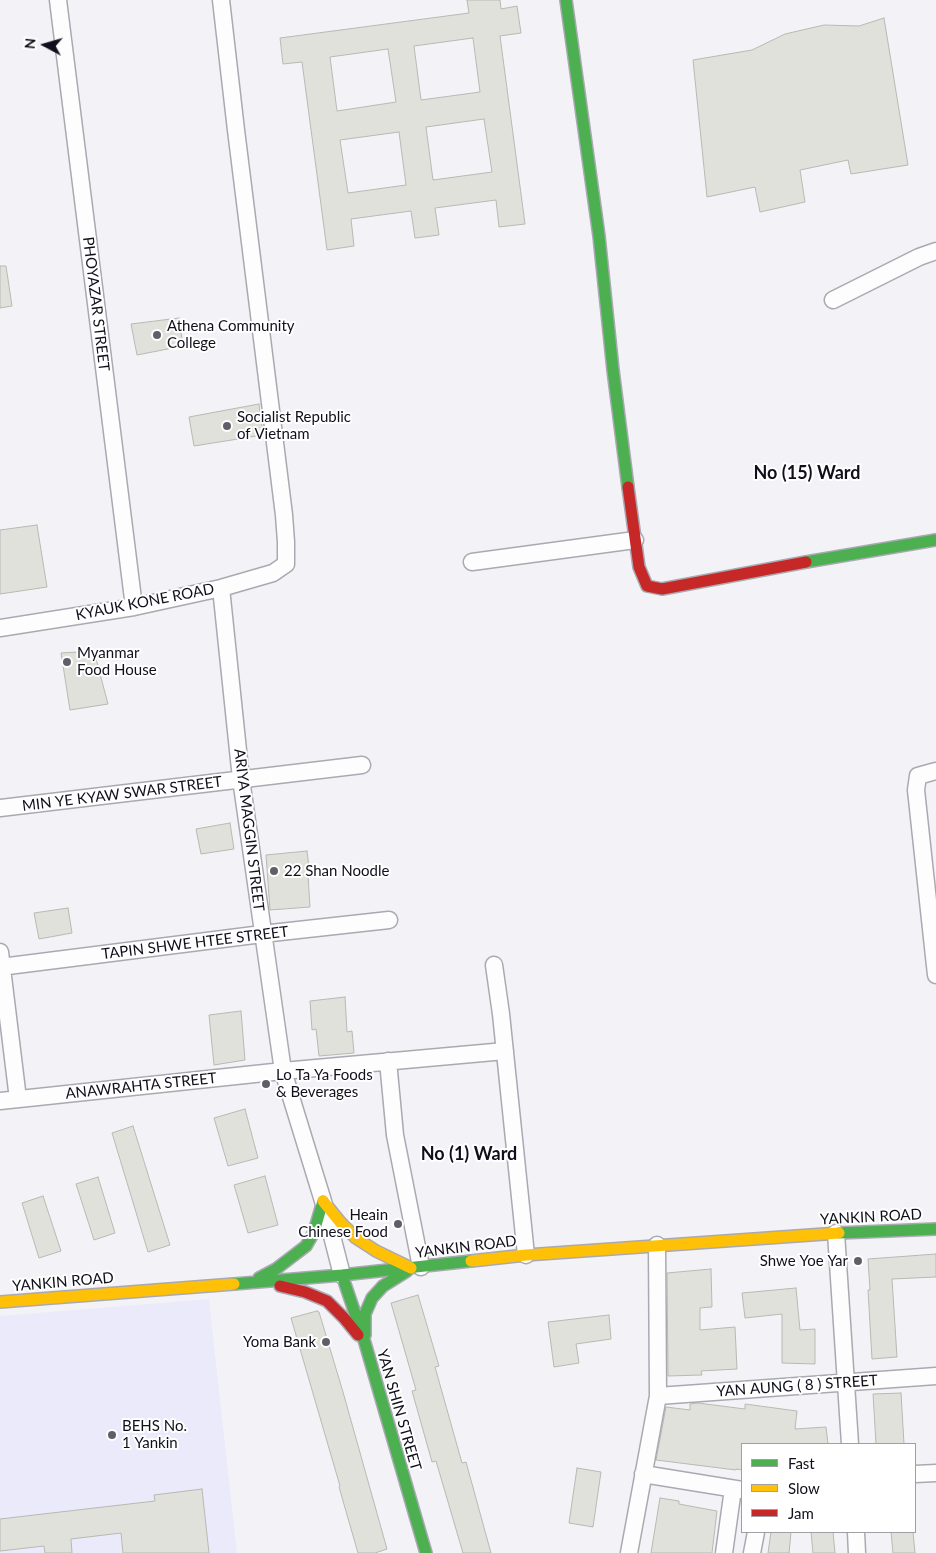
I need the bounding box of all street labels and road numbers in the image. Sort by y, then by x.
street label: PHOYAZAR STREET [79,236,113,372]
street label: KYAUK KONE ROAD [74,580,216,624]
street label: ARIYA MAGGIN STREET [230,748,268,912]
street label: MIN YE KYAW SWAR STREET [21,773,223,815]
street label: TAPIN SHWE HTEE STREET [101,923,289,963]
street label: ANAWRAHTA STREET [64,1069,218,1103]
street label: YANKIN ROAD [820,1205,922,1229]
street label: YANKIN ROAD [414,1232,518,1262]
street label: YANKIN ROAD [11,1269,115,1295]
street label: YAN SHIN STREET [373,1347,425,1473]
street label: YAN AUNG ( 8 ) STREET [716,1371,878,1401]

